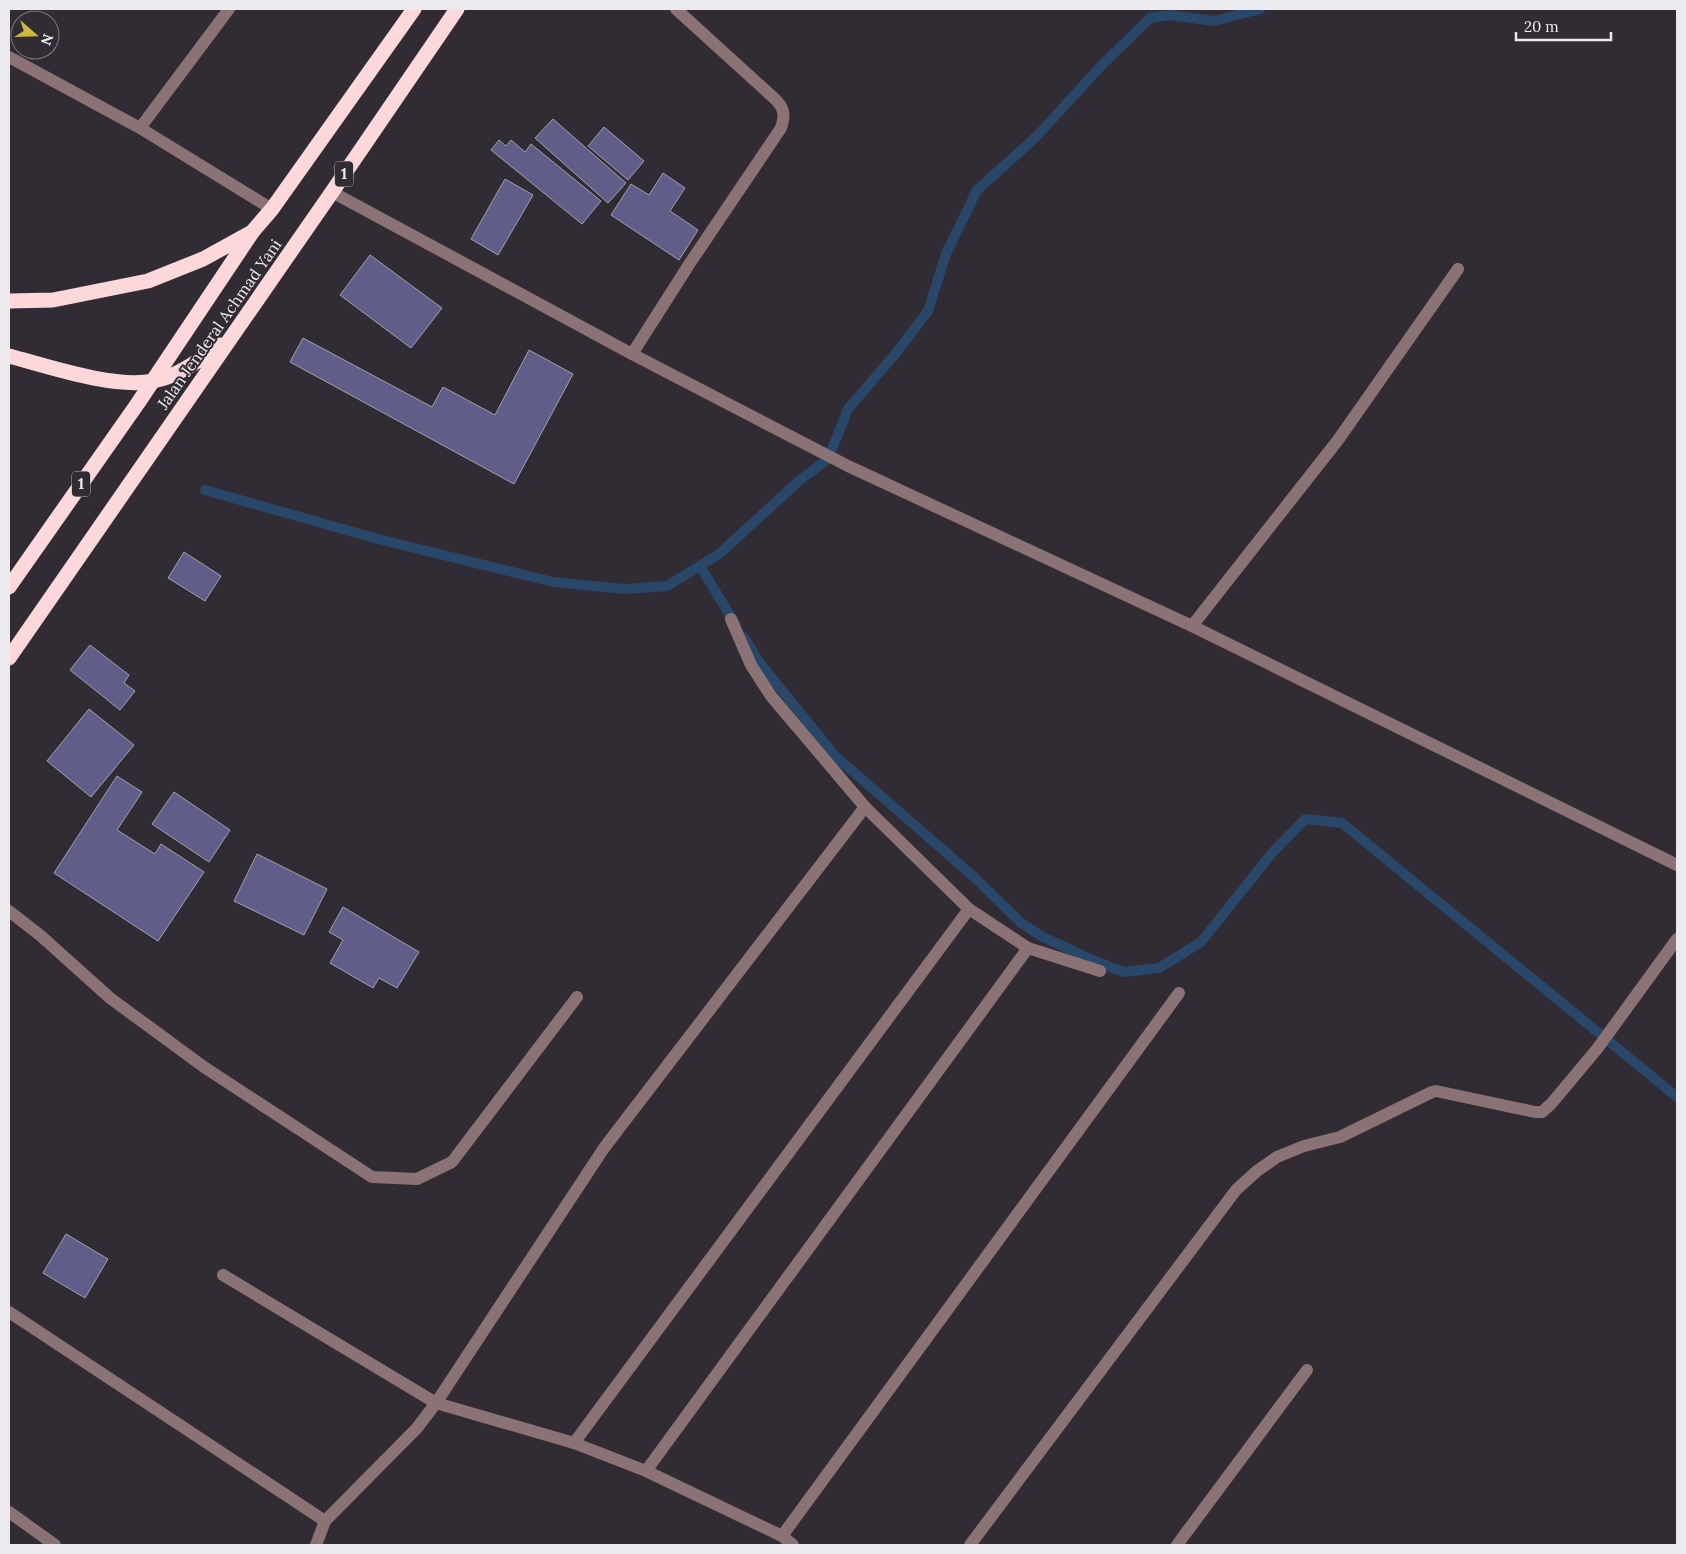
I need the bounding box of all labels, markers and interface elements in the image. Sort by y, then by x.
north arrow [10,10,60,60]
scale bar [1516,10,1611,42]
text: 20 m [1524,17,1559,36]
text: N [37,31,58,48]
road number: 1 [335,162,353,186]
street label: Jalan Jenderal Achmad Yani [152,235,285,414]
road number: 1 [72,472,90,496]

